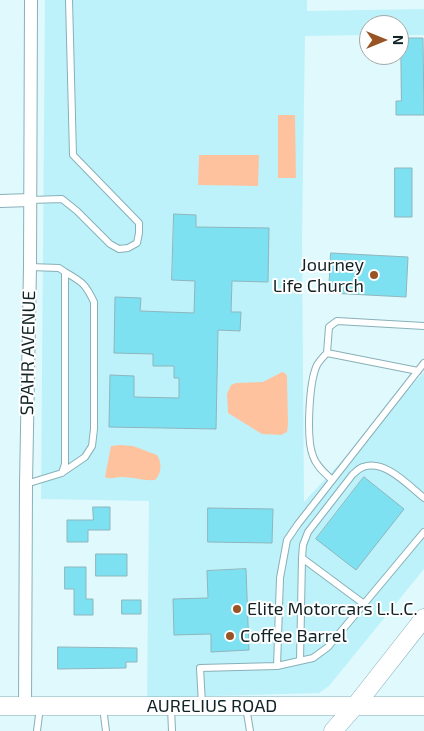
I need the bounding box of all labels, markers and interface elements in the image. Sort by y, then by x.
north arrow [359,15,409,65]
text: N [390,35,407,45]
place label: Journey Life Church [273,254,364,296]
marker: Journey Life Church [368,269,380,281]
street label: SPAHR AVENUE [16,290,40,416]
place label: Elite Motorcars L.L.C. [247,598,418,620]
marker: Elite Motorcars L.L.C. [231,603,243,615]
place label: Coffee Barrel [240,625,347,647]
marker: Coffee Barrel [224,630,236,642]
street label: AURELIUS ROAD [147,695,277,717]

